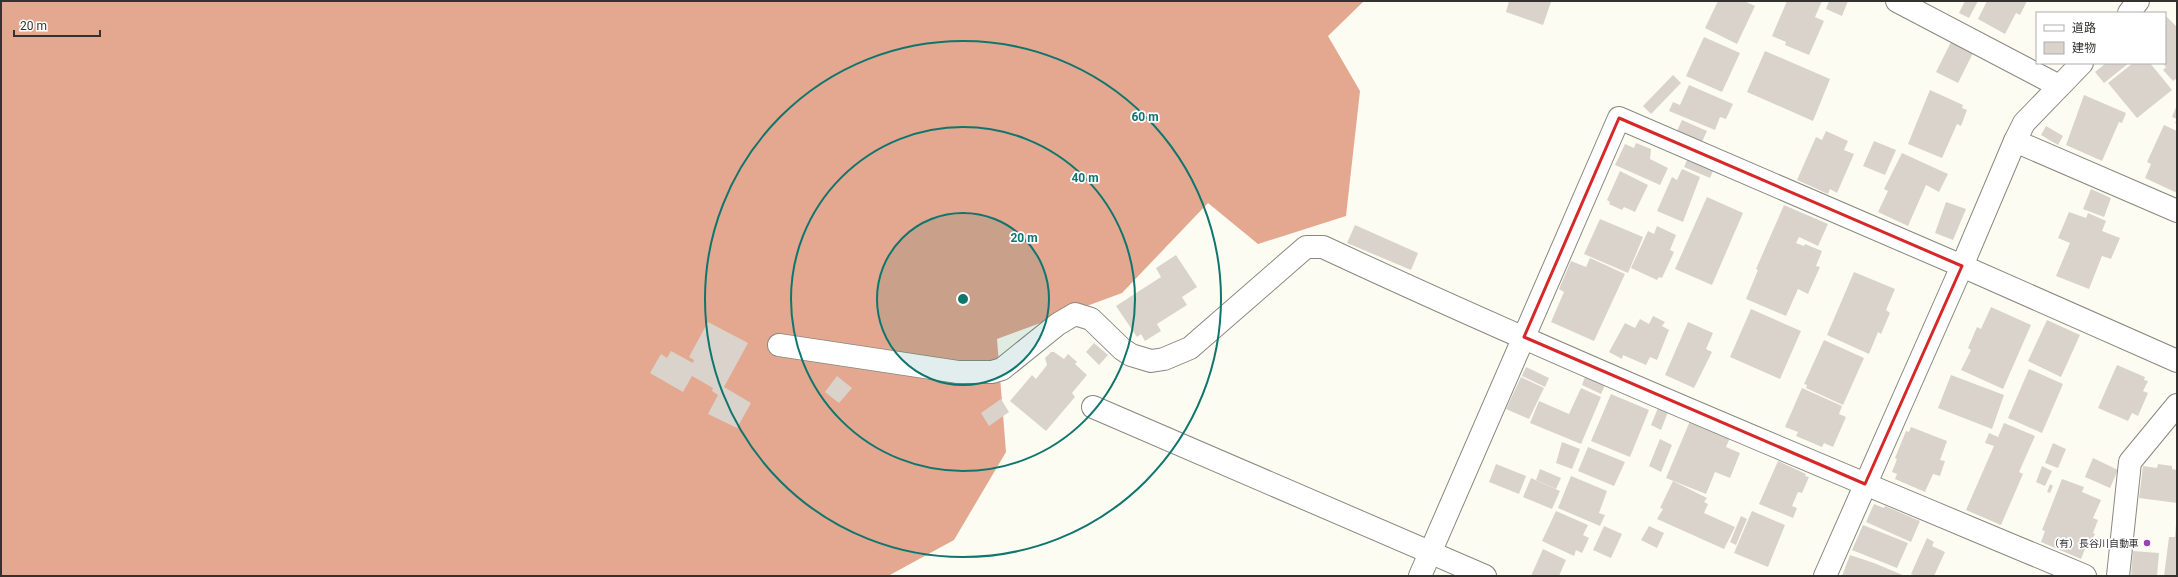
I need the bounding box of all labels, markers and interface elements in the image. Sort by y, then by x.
scale bar [14,12,100,38]
legend [2036,12,2166,64]
text: 20 m [20,19,47,33]
text: 道路 [2072,21,2096,35]
text: 建物 [2072,41,2096,55]
text: 60 m [1131,110,1159,124]
text: 40 m [1071,171,1099,185]
text: 20 m [1010,231,1038,245]
centre of rings [956,292,970,306]
place label: （有）長谷川自動車 [2049,538,2139,549]
marker: （有）長谷川自動車 [2142,538,2152,548]

